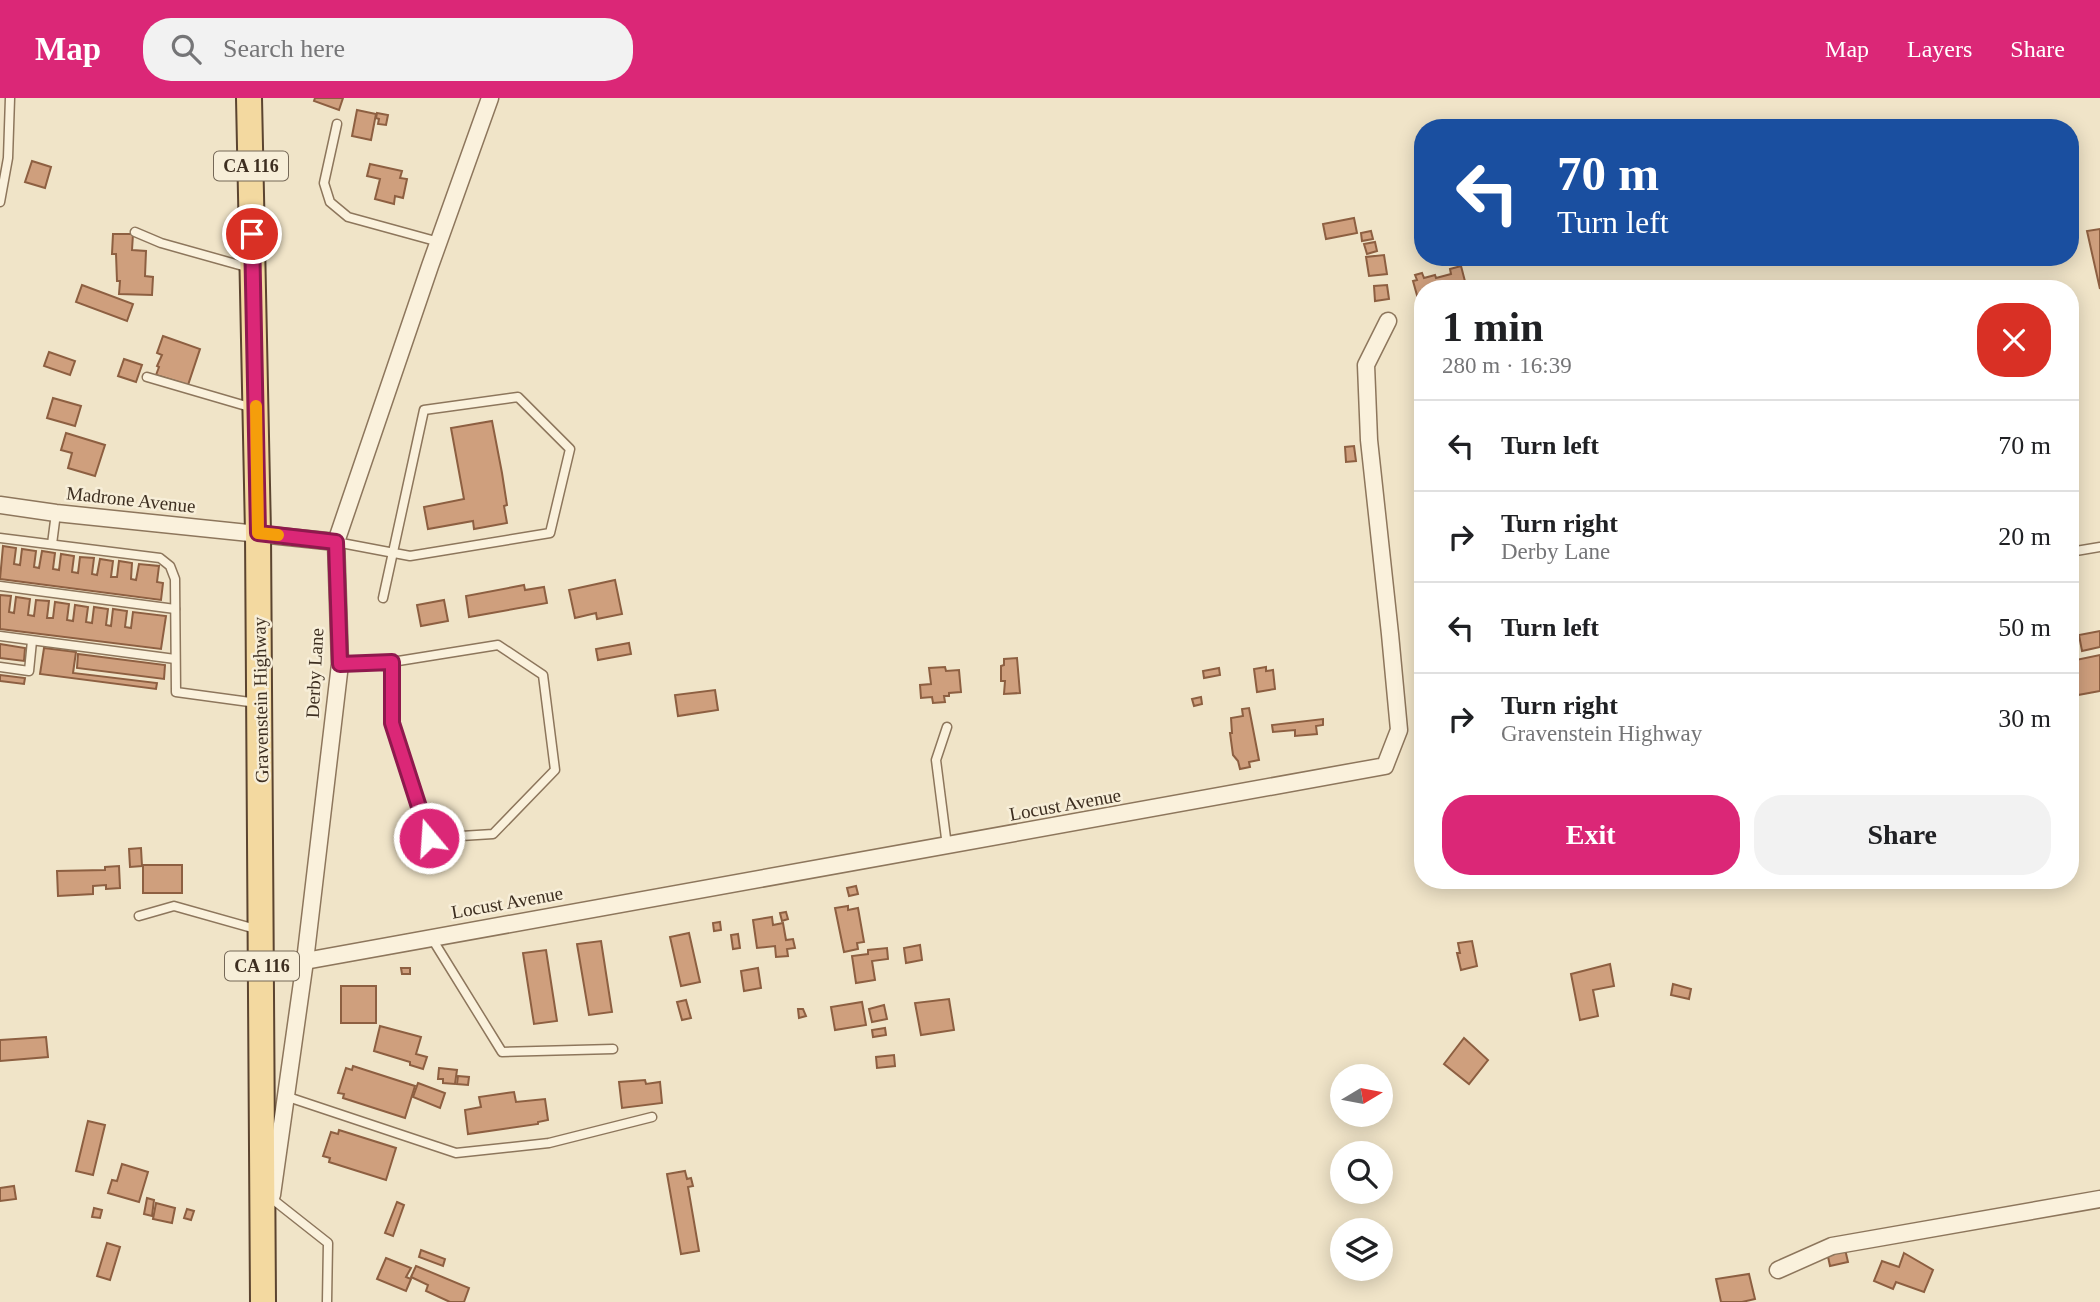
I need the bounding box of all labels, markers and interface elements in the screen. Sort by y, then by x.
search box [143,18,633,81]
icon: search [167,30,205,68]
text: Map [35,31,101,67]
text: Search here [223,34,345,63]
text: Map [1825,36,1869,62]
text: Layers [1907,36,1972,62]
text: Share [2010,36,2065,62]
text: 70 m [1557,146,1659,201]
icon: left [1442,147,1533,238]
road number: CA 116 [214,152,288,180]
pin [222,204,282,264]
text: Turn left [1557,204,1669,240]
icon: arrive [233,215,271,253]
button: close [1977,303,2051,377]
text: 1 min [1442,304,1544,350]
text: 280 m · 16:39 [1442,353,1572,378]
icon: left [1442,427,1480,465]
text: Turn left [1501,431,1599,460]
text: 70 m [1998,431,2051,460]
street label: Madrone Avenue [65,482,197,517]
text: Turn right [1501,509,1618,538]
icon: right [1442,518,1480,556]
text: 20 m [1998,522,2051,551]
text: Derby Lane [1501,539,1610,564]
icon: left [1442,609,1480,647]
text: Turn left [1501,613,1599,642]
text: 50 m [1998,613,2051,642]
street label: Gravenstein Highway [249,616,272,783]
street label: Derby Lane [302,627,327,719]
text: Turn right [1501,691,1618,720]
icon: right [1442,700,1480,738]
text: 30 m [1998,704,2051,733]
text: Gravenstein Highway [1501,721,1702,746]
street label: Locust Avenue [1008,784,1123,825]
button: Exit [1442,795,1740,875]
button: Share [1754,795,2051,875]
position arrow [392,801,466,875]
street label: Locust Avenue [450,882,565,923]
road number: CA 116 [225,952,299,980]
north arrow [1330,1064,1393,1127]
map controls [1330,1064,1393,1281]
button: search [1330,1141,1393,1204]
button: layers [1330,1218,1393,1281]

